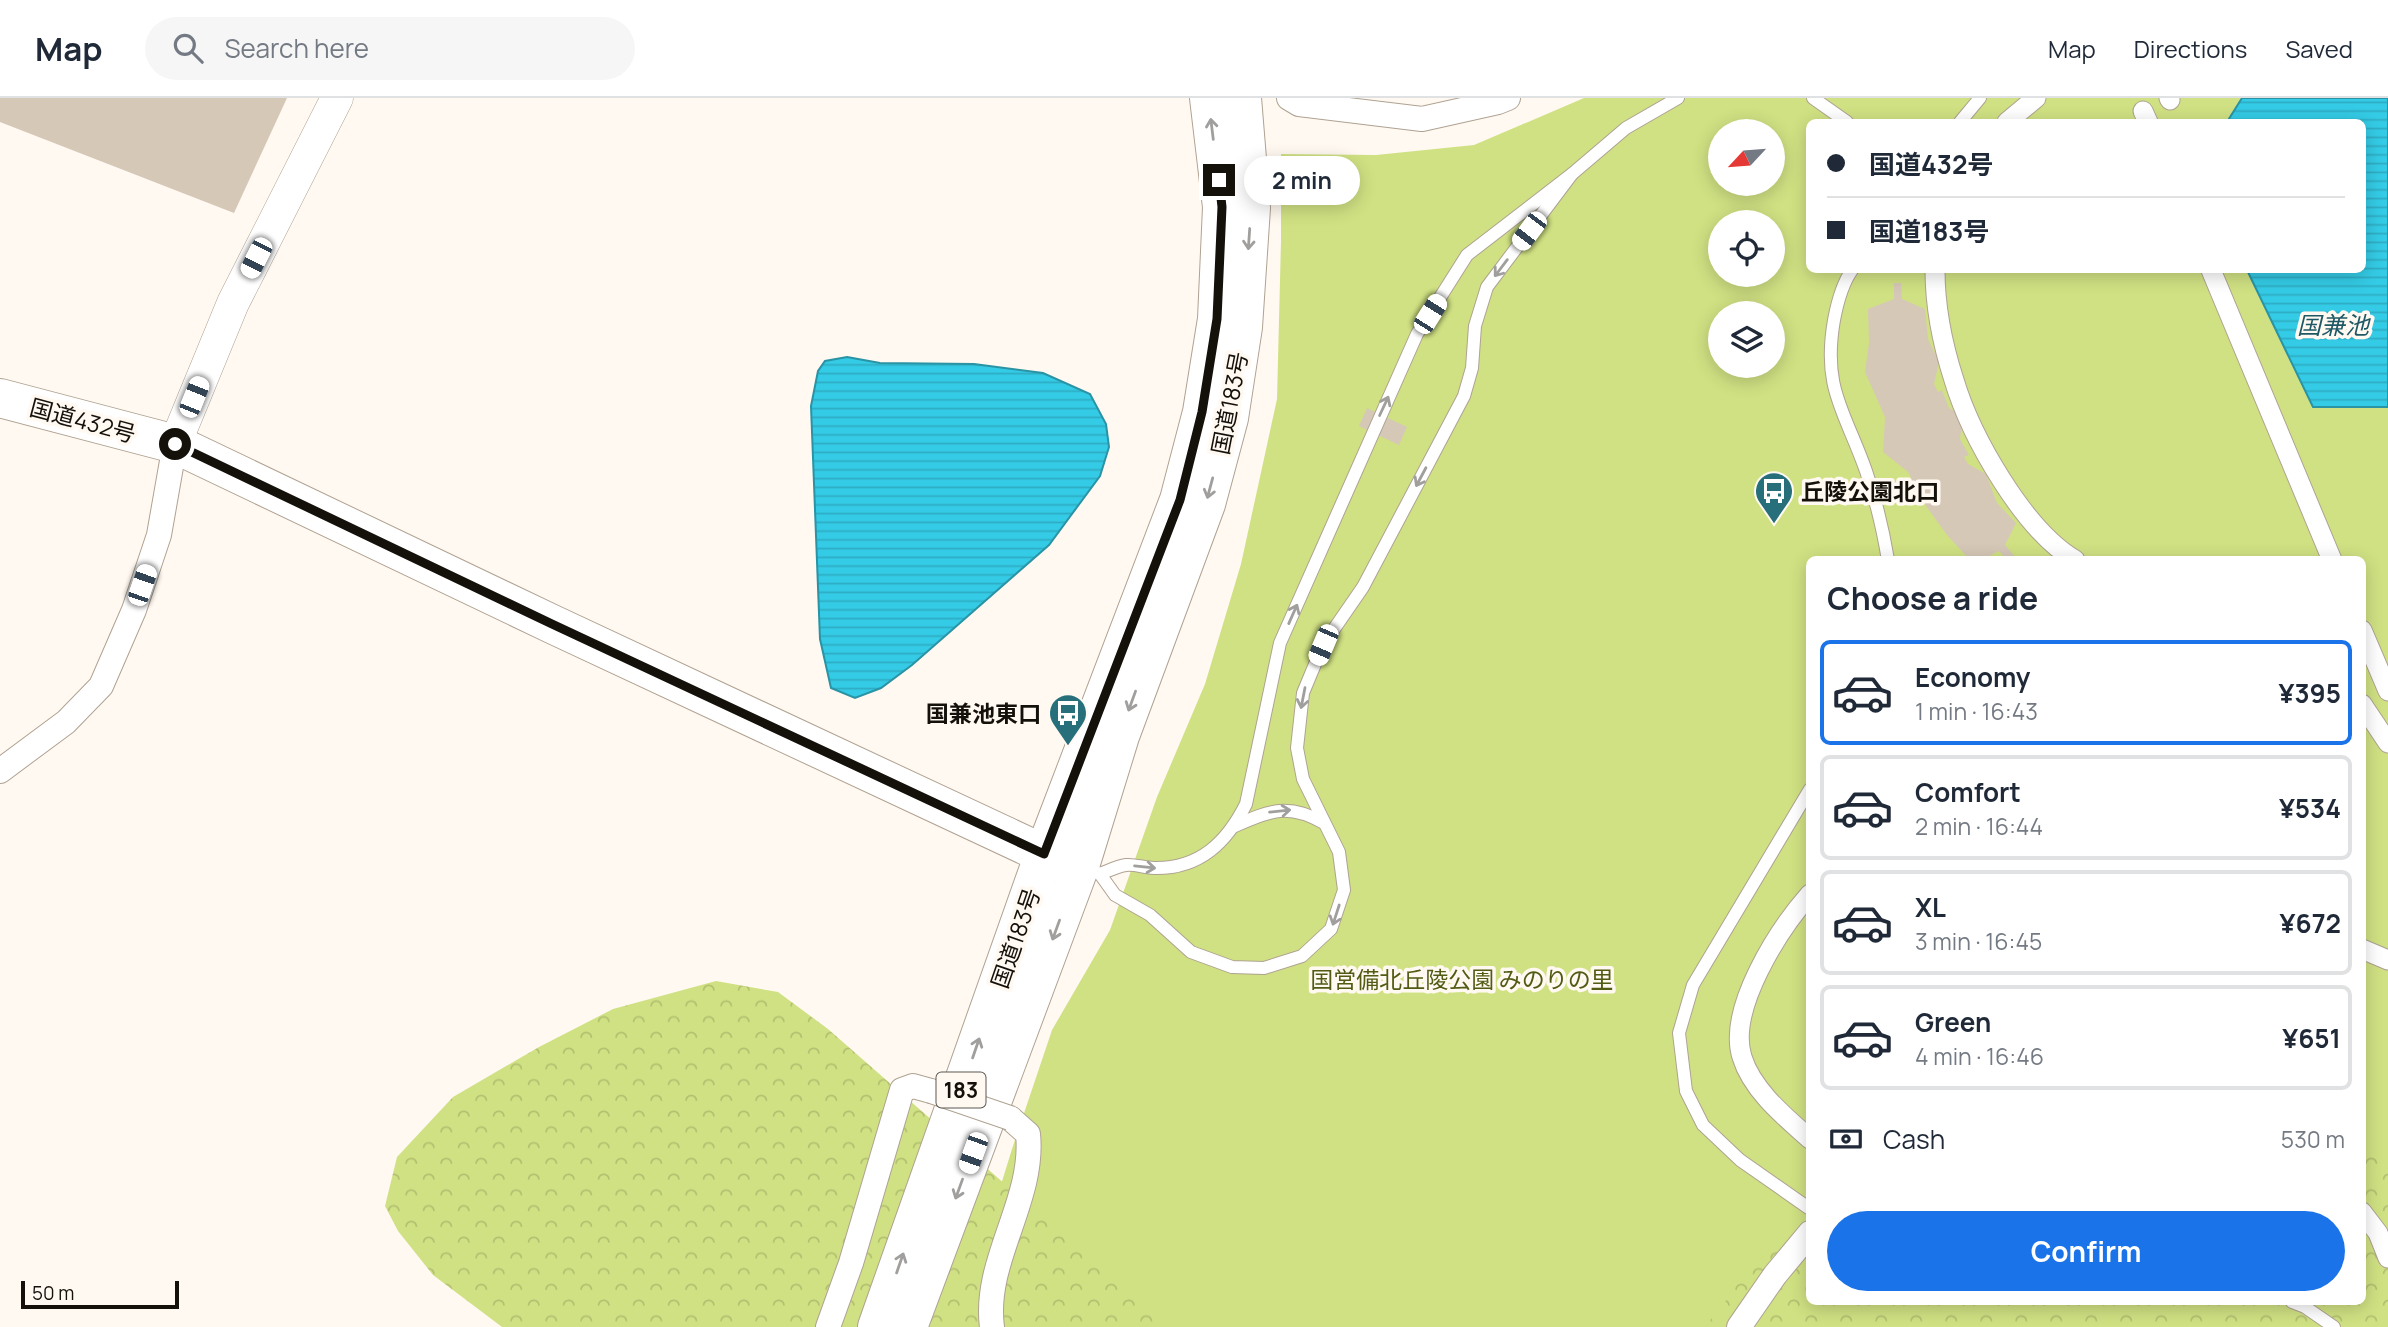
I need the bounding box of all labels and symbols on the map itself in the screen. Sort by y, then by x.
one-way arrow [1206,118,1219,141]
north arrow [1708,119,1785,196]
callout: 2 min [1244,155,1359,204]
route end [1203,164,1235,196]
car [1508,208,1551,254]
one-way arrow [1242,228,1255,250]
car [238,235,275,281]
one-way arrow [1494,258,1509,277]
car [1410,291,1451,337]
water label: 国兼池 [2297,308,2371,341]
street label: 国道183号 [1203,349,1255,457]
car [177,374,212,420]
street label: 国道432号 [27,391,139,449]
one-way arrow [1378,396,1391,417]
route start [159,428,191,460]
one-way arrow [1414,466,1427,487]
bus stop icon: 丘陵公園北口 [1753,470,1795,525]
place label: 丘陵公園北口 [1801,475,1939,507]
one-way arrow [1203,476,1216,498]
car [126,562,159,608]
one-way arrow [1287,604,1300,626]
car [1306,622,1341,668]
one-way arrow [1296,686,1310,709]
one-way arrow [1125,690,1138,712]
bus stop icon: 国兼池東口 [1047,692,1089,747]
place label: 国兼池東口 [926,697,1041,729]
one-way arrow [1268,805,1291,818]
one-way arrow [1133,861,1155,874]
street label: 国道183号 [983,884,1047,992]
one-way arrow [1329,903,1341,925]
one-way arrow [1048,918,1061,940]
park label: 国営備北丘陵公園 みのりの里 [1310,963,1614,995]
one-way arrow [971,1038,983,1060]
road number: 183 [936,1072,986,1108]
car [956,1130,991,1176]
one-way arrow [952,1178,965,1200]
one-way arrow [895,1252,907,1274]
scale bar [21,1278,178,1310]

